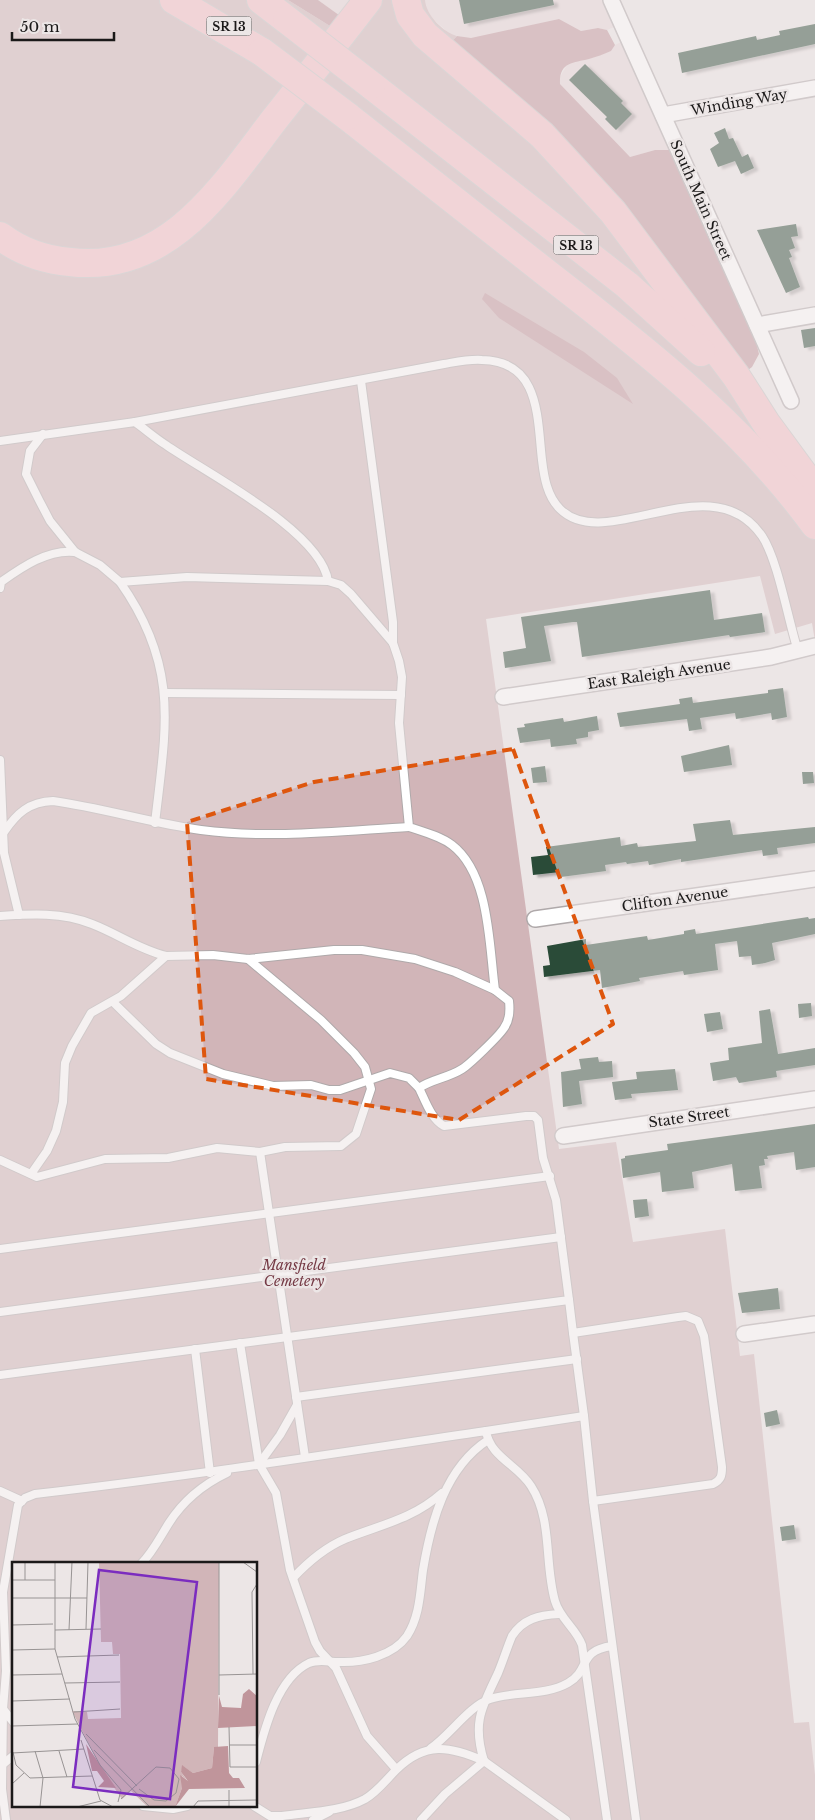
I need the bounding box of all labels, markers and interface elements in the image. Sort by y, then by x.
scale bar [12,10,115,42]
road number: SR 13 [206,16,252,36]
text: 50 m [20,17,60,36]
street label: Winding Way [688,85,789,120]
street label: South Main Street [666,137,736,264]
road number: SR 13 [554,236,598,254]
street label: East Raleigh Avenue [586,655,732,693]
street label: Clifton Avenue [621,883,729,915]
street label: State Street [647,1102,731,1132]
park label: Mansfield Cemetery [261,1256,326,1290]
inset map [12,1562,258,1808]

